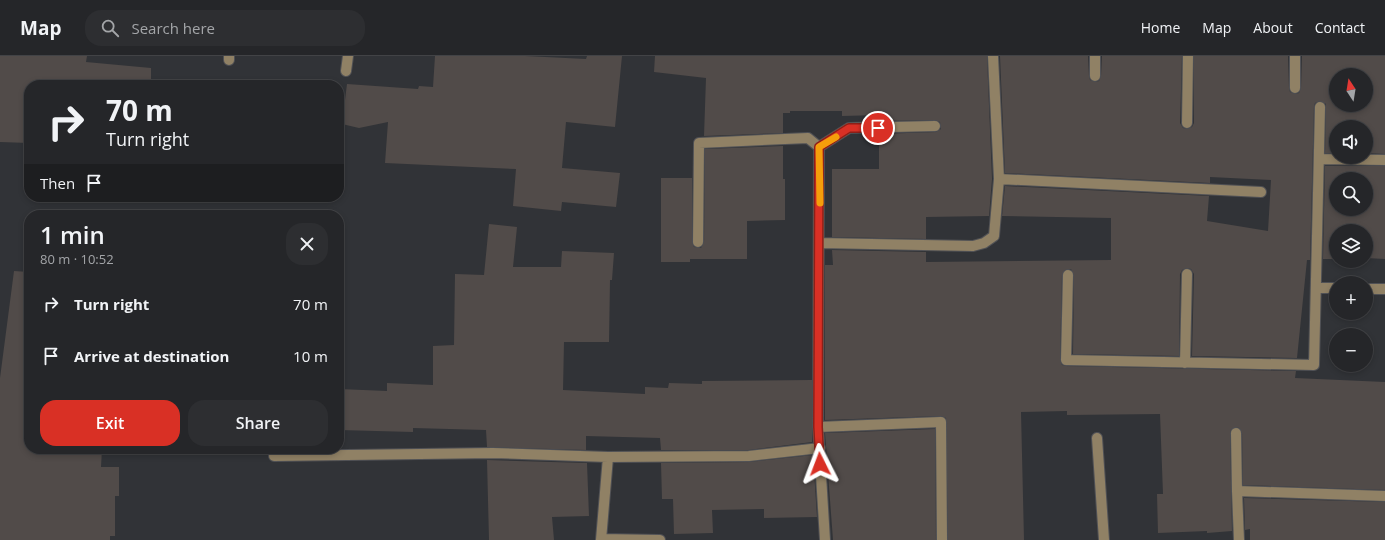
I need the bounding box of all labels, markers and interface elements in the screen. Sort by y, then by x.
search box [85,10,365,46]
text: Map [20,15,61,41]
icon: search [99,17,121,39]
text: Search here [131,18,215,38]
text: Home [1141,18,1180,37]
text: Map [1202,18,1231,37]
text: About [1253,18,1293,37]
text: Contact [1315,18,1365,37]
north arrow [1329,68,1373,112]
map controls [1329,68,1373,372]
text: 70 m [106,91,173,129]
icon: right [40,96,92,148]
pin [861,111,895,145]
icon: arrive [867,117,889,139]
button: sound [1329,120,1373,164]
text: Turn right [106,127,189,151]
icon: arrive [83,172,105,194]
button: search [1329,172,1373,216]
text: Then [40,173,75,193]
text: 1 min [40,218,105,251]
button: close [286,223,328,265]
button: layers [1329,224,1373,268]
text: 80 m · 10:52 [40,250,114,268]
button: + [1329,276,1373,320]
icon: right [40,293,62,315]
text: Turn right [74,294,149,314]
text: 70 m [293,294,328,314]
button: − [1329,328,1373,372]
icon: arrive [40,345,62,367]
text: Arrive at destination [74,346,229,366]
text: 10 m [293,346,328,366]
button: Exit [40,400,180,446]
button: Share [188,400,328,446]
position arrow [799,443,841,485]

